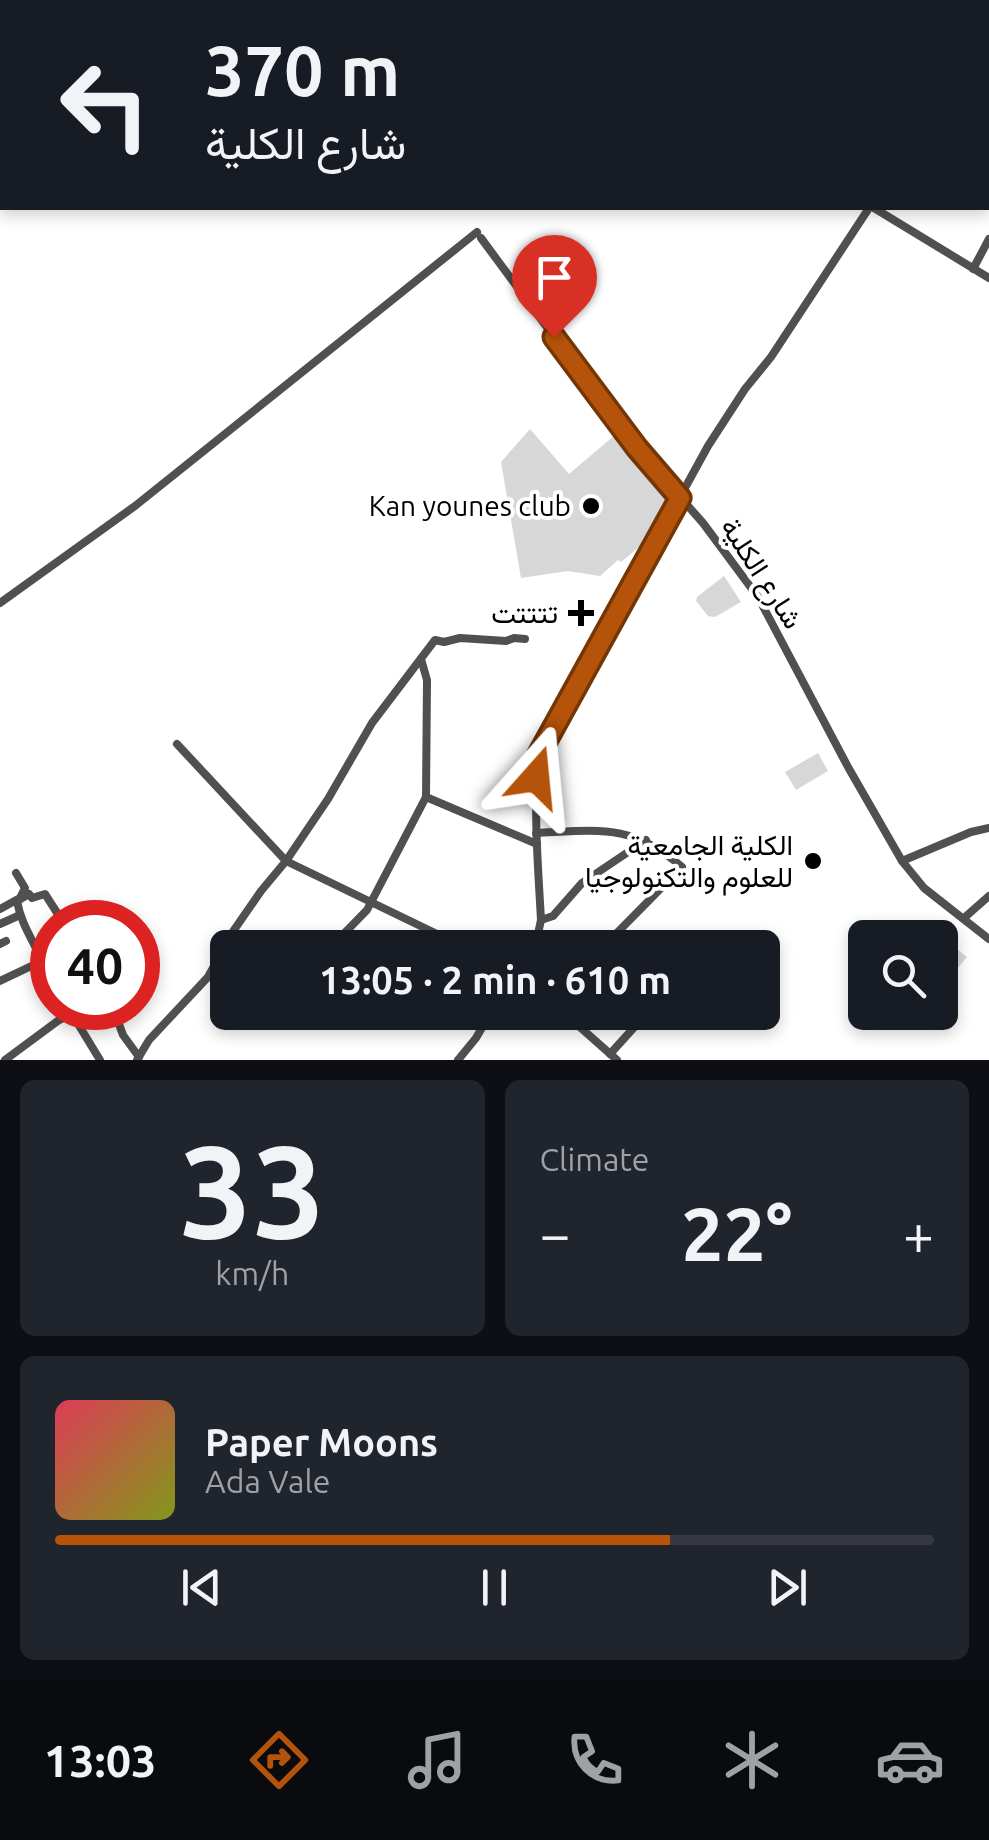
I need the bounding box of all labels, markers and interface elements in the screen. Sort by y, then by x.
text: 370 m [205,31,400,109]
icon: left [40,40,170,170]
text: شارع الكلية [205,117,406,168]
pin [512,235,597,338]
icon: arrive [527,250,582,305]
place label: Kan younes club [369,490,571,521]
marker: Kan younes club [580,495,602,517]
street label: شارع الكلية [712,512,810,636]
place label: تتتتت [491,597,558,628]
marker: تتتتت [568,600,594,626]
position arrow [484,725,588,829]
place label: الكلية الجامعية للعلوم والتكنولوجيا [585,829,793,896]
marker: الكلية الجامعية للعلوم والتكنولوجيا [802,850,824,872]
speed limit sign: 40 [30,900,160,1030]
map controls [848,920,958,1030]
button: search [848,920,958,1030]
text: 13:05 · 2 min · 610 m [319,959,671,1001]
text: 33 [179,1117,326,1263]
text: Climate [540,1141,650,1177]
text: 22° [681,1191,792,1275]
text: − [540,1203,571,1264]
text: + [903,1203,934,1264]
text: km/h [215,1255,289,1291]
text: Paper Moons [205,1421,438,1463]
text: Ada Vale [205,1463,331,1499]
icon: previous [174,1560,229,1615]
icon: pause [467,1560,522,1615]
icon: next [760,1560,815,1615]
icon: directions [244,1725,314,1795]
icon: music [402,1725,472,1795]
icon: phone [560,1725,630,1795]
icon: climate [717,1725,787,1795]
icon: car [875,1725,945,1795]
text: 13:03 [44,1735,156,1786]

